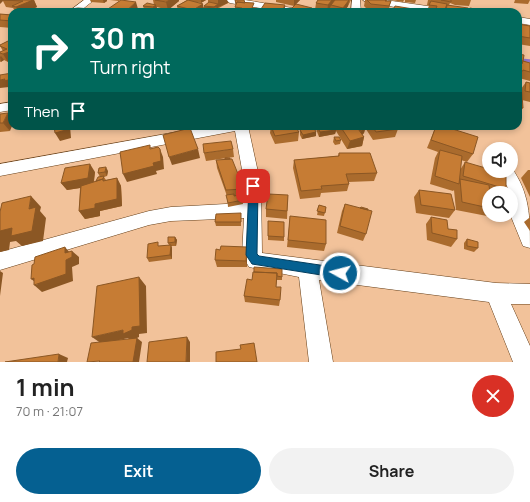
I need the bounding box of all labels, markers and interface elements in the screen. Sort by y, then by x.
text: 30 m [90,19,155,57]
icon: right [24,24,76,76]
text: Turn right [90,55,171,79]
icon: arrive [67,100,89,122]
text: Then [24,101,59,122]
map controls [482,142,518,222]
button: sound [482,142,518,178]
pin [236,169,270,203]
icon: arrive [242,175,264,197]
button: search [482,186,518,222]
position arrow [319,252,361,294]
text: 1 min [16,370,75,403]
button: close [472,375,514,417]
text: 70 m · 21:07 [16,402,83,420]
button: Exit [16,448,261,494]
button: Share [269,448,514,494]

